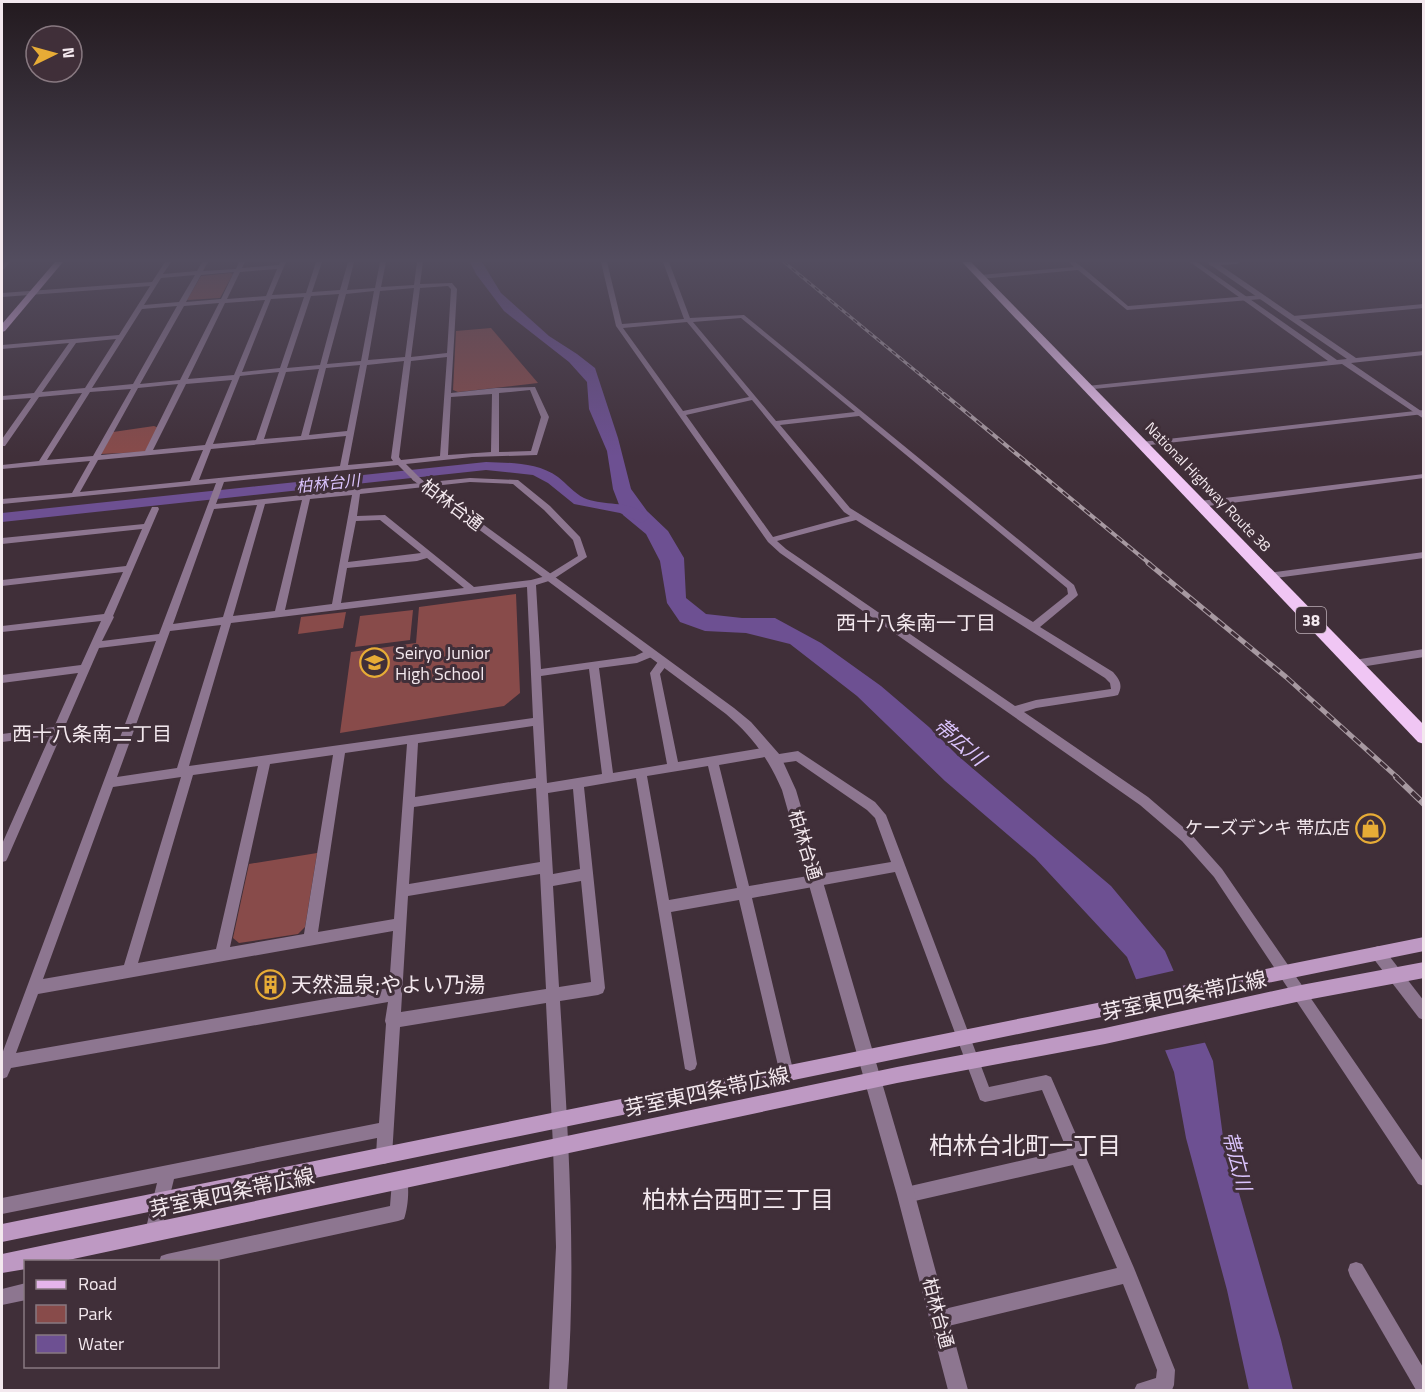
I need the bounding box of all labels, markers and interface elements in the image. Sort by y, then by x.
north arrow [24,24,84,84]
text: N [57,46,81,59]
street label: National Highway Route 38 [1140,416,1277,557]
water label: 柏林台川 [295,468,363,498]
street label: 柏林台通 [415,472,489,537]
district label: 西十八条南一丁目 [836,607,996,638]
road number: 38 [1296,607,1326,633]
place label: Seiryo Junior High School [395,639,490,687]
school or university icon: Seiryo Junior High School [358,647,390,679]
water label: 帯広川 [928,710,995,774]
district label: 西十八条南二丁目 [12,718,172,749]
street label: 柏林台通 [782,806,829,883]
shop icon: ケーズデンキ 帯広店 [1355,812,1387,844]
place label: ケーズデンキ 帯広店 [1185,814,1350,841]
street label: 芽室東四条帯広線 [1098,962,1269,1028]
place label: 天然温泉;やよい乃湯 [291,968,485,1000]
building icon: 天然温泉;やよい乃湯 [254,969,286,1001]
street label: 芽室東四条帯広線 [621,1058,792,1124]
district label: 柏林台北町一丁目 [929,1127,1121,1163]
water label: 帯広川 [1215,1128,1261,1196]
street label: 芽室東四条帯広線 [146,1159,317,1225]
district label: 柏林台西町三丁目 [642,1181,834,1217]
legend [24,1260,219,1368]
text: Road [78,1270,117,1297]
street label: 柏林台通 [916,1275,961,1351]
text: Park [78,1300,113,1327]
text: Water [78,1330,124,1357]

